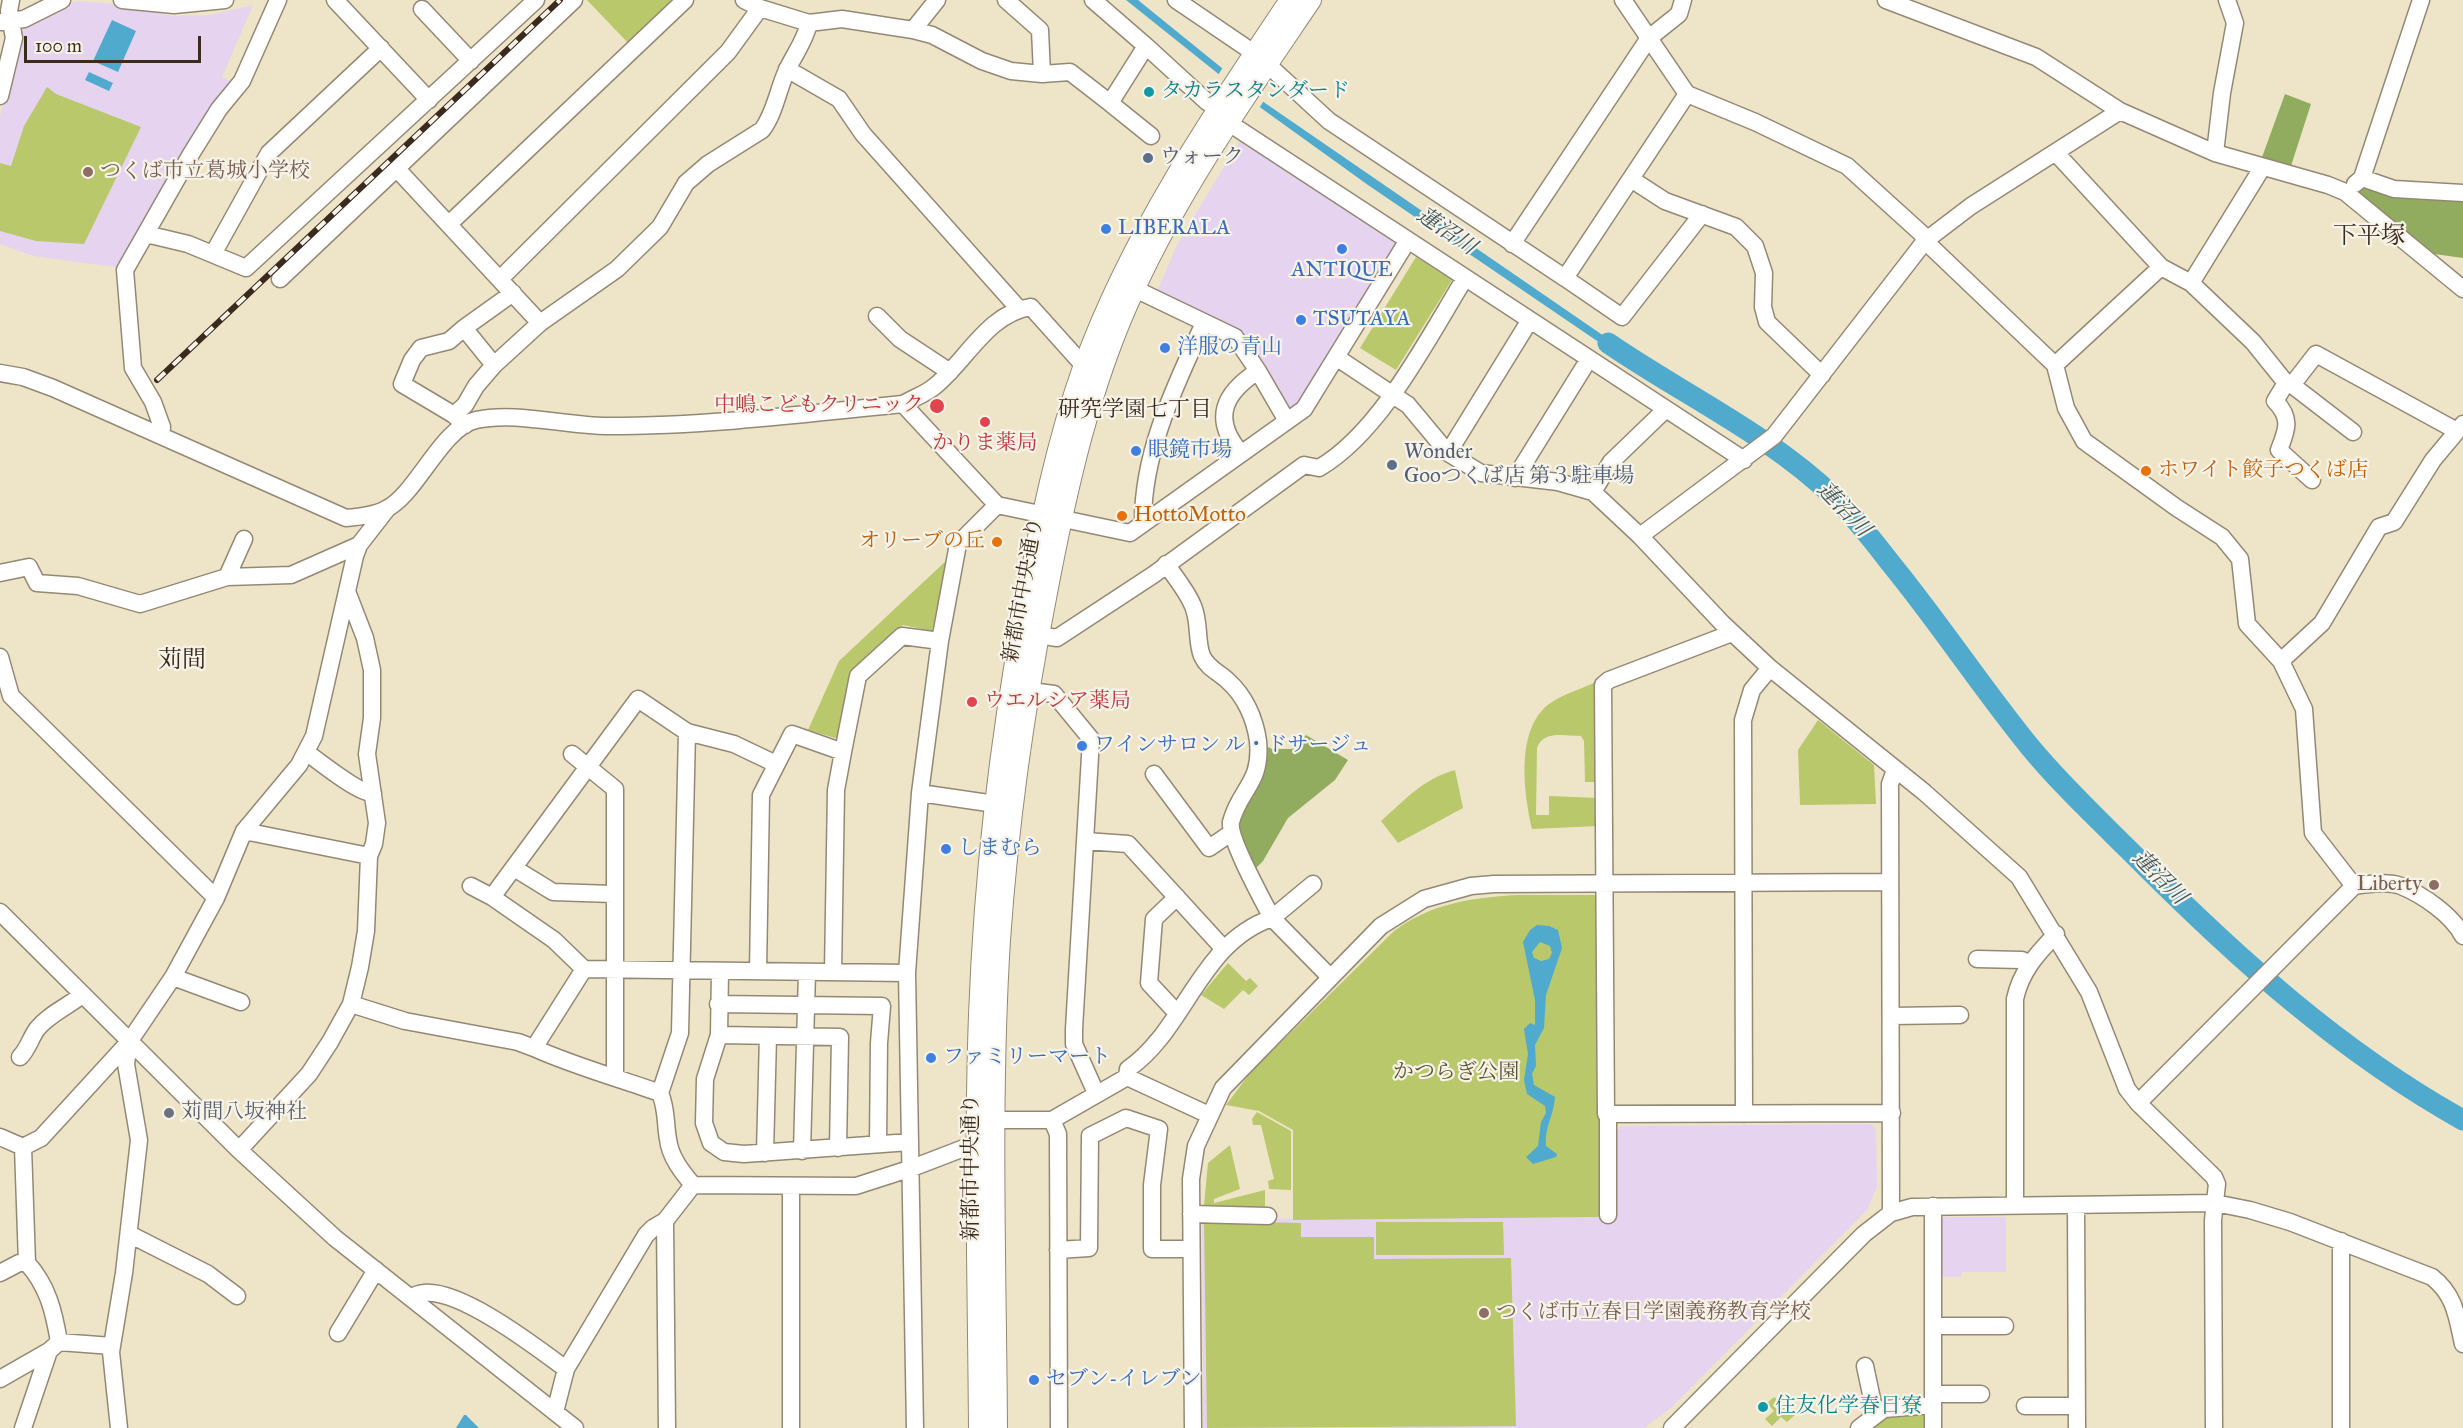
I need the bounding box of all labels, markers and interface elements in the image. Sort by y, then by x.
scale bar [27,24,204,62]
text: 100 m [35,35,82,57]
place label: タカラスタンダード [1161,79,1350,105]
marker: タカラスタンダード [1142,85,1156,99]
place label: ウォーク [1160,145,1244,171]
marker: ウォーク [1141,151,1155,165]
place label: つくば市立葛城小学校 [100,159,310,185]
marker: つくば市立葛城小学校 [81,165,95,179]
water label: 蓮沼川 [1411,203,1481,261]
place label: LIBERALA [1118,216,1230,242]
marker: LIBERALA [1099,222,1113,236]
district label: 下平塚 [2333,223,2405,251]
marker: ANTIQUE [1335,242,1349,256]
place label: ANTIQUE [1291,258,1393,284]
place label: TSUTAYA [1313,307,1411,333]
marker: TSUTAYA [1294,313,1308,327]
place label: 洋服の青山 [1177,335,1282,361]
marker: 洋服の青山 [1158,341,1172,355]
place label: 中嶋こどもクリニック [714,393,924,419]
marker: 中嶋こどもクリニック [928,397,946,415]
district label: 研究学園七丁目 [1058,398,1212,424]
marker: かりま薬局 [978,415,992,429]
place label: かりま薬局 [933,431,1037,457]
place label: 眼鏡市場 [1148,438,1232,464]
place label: Wonder Gooつくば店 第３駐車場 [1404,440,1634,490]
marker: 眼鏡市場 [1129,444,1143,458]
marker: Wonder Gooつくば店 第３駐車場 [1385,458,1399,472]
place label: ホワイト餃子つくば店 [2158,458,2368,484]
marker: ホワイト餃子つくば店 [2139,464,2153,478]
water label: 蓮沼川 [1811,477,1875,543]
place label: HottoMotto [1134,503,1246,529]
marker: HottoMotto [1115,509,1129,523]
street label: 新都市中央通り [999,515,1049,665]
place label: オリーブの丘 [859,529,985,555]
marker: オリーブの丘 [990,535,1004,549]
district label: 苅間 [158,647,206,675]
place label: ウエルシア薬局 [984,689,1131,715]
marker: ウエルシア薬局 [965,695,979,709]
place label: ワインサロン ル・ドサージュ [1094,733,1372,759]
marker: ワインサロン ル・ドサージュ [1075,739,1089,753]
place label: しまむら [958,836,1042,862]
marker: しまむら [939,842,953,856]
water label: 蓮沼川 [2126,845,2192,911]
place label: Liberty [2357,872,2422,898]
marker: Liberty [2427,878,2441,892]
place label: ファミリーマート [943,1045,1111,1071]
marker: ファミリーマート [924,1051,938,1065]
park label: かつらぎ公園 [1393,1060,1519,1086]
street label: 新都市中央通り [959,1094,985,1240]
place label: 苅間八坂神社 [181,1100,307,1126]
marker: 苅間八坂神社 [162,1106,176,1120]
place label: つくば市立春日学園義務教育学校 [1496,1300,1811,1326]
marker: つくば市立春日学園義務教育学校 [1477,1306,1491,1320]
place label: セブン-イレブン [1046,1367,1202,1393]
marker: セブン-イレブン [1027,1373,1041,1387]
place label: 住友化学春日寮 [1775,1394,1922,1420]
marker: 住友化学春日寮 [1756,1400,1770,1414]

